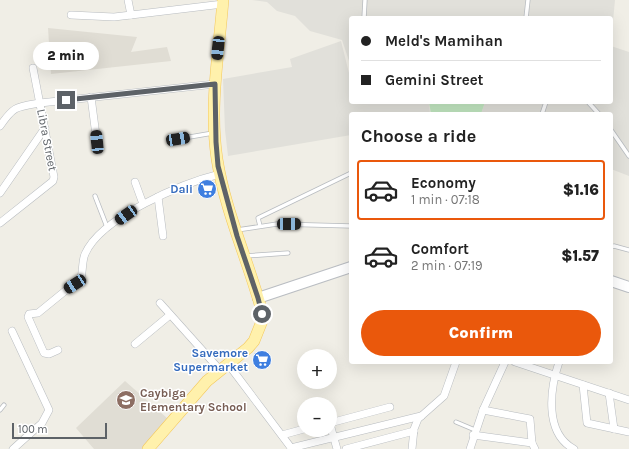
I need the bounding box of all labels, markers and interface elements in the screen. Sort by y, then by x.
text: Meld's Mamihan [385,32,503,50]
car [211,35,225,61]
callout: 2 min [33,42,99,70]
text: 2 min [47,48,85,63]
text: Gemini Street [385,71,484,89]
route end [57,91,75,109]
street label: Libra Street [34,108,60,173]
text: Choose a ride [361,125,476,147]
car [90,129,104,155]
car [165,131,191,147]
icon: car [363,172,399,208]
text: Economy [411,174,476,192]
supermarket icon: Dali [196,178,218,200]
text: $1.16 [563,181,599,199]
place label: Dali [170,182,193,196]
text: 1 min · 07:18 [411,192,480,207]
car [113,203,139,227]
car [277,218,301,230]
icon: car [363,238,399,274]
text: Comfort [411,240,469,258]
text: $1.57 [561,247,599,265]
text: 2 min · 07:19 [411,258,483,273]
car [62,272,88,296]
route start [253,305,271,323]
button: Confirm [361,310,601,356]
place label: Savemore Supermarket [173,346,248,374]
supermarket icon: Savemore Supermarket [251,349,273,371]
map controls [297,349,337,437]
button: + [297,349,337,389]
place label: Caybiga Elementary School [140,386,247,414]
school or university icon: Caybiga Elementary School [115,389,137,411]
button: − [297,397,337,437]
scale bar [12,421,107,440]
text: 100 m [18,423,48,436]

